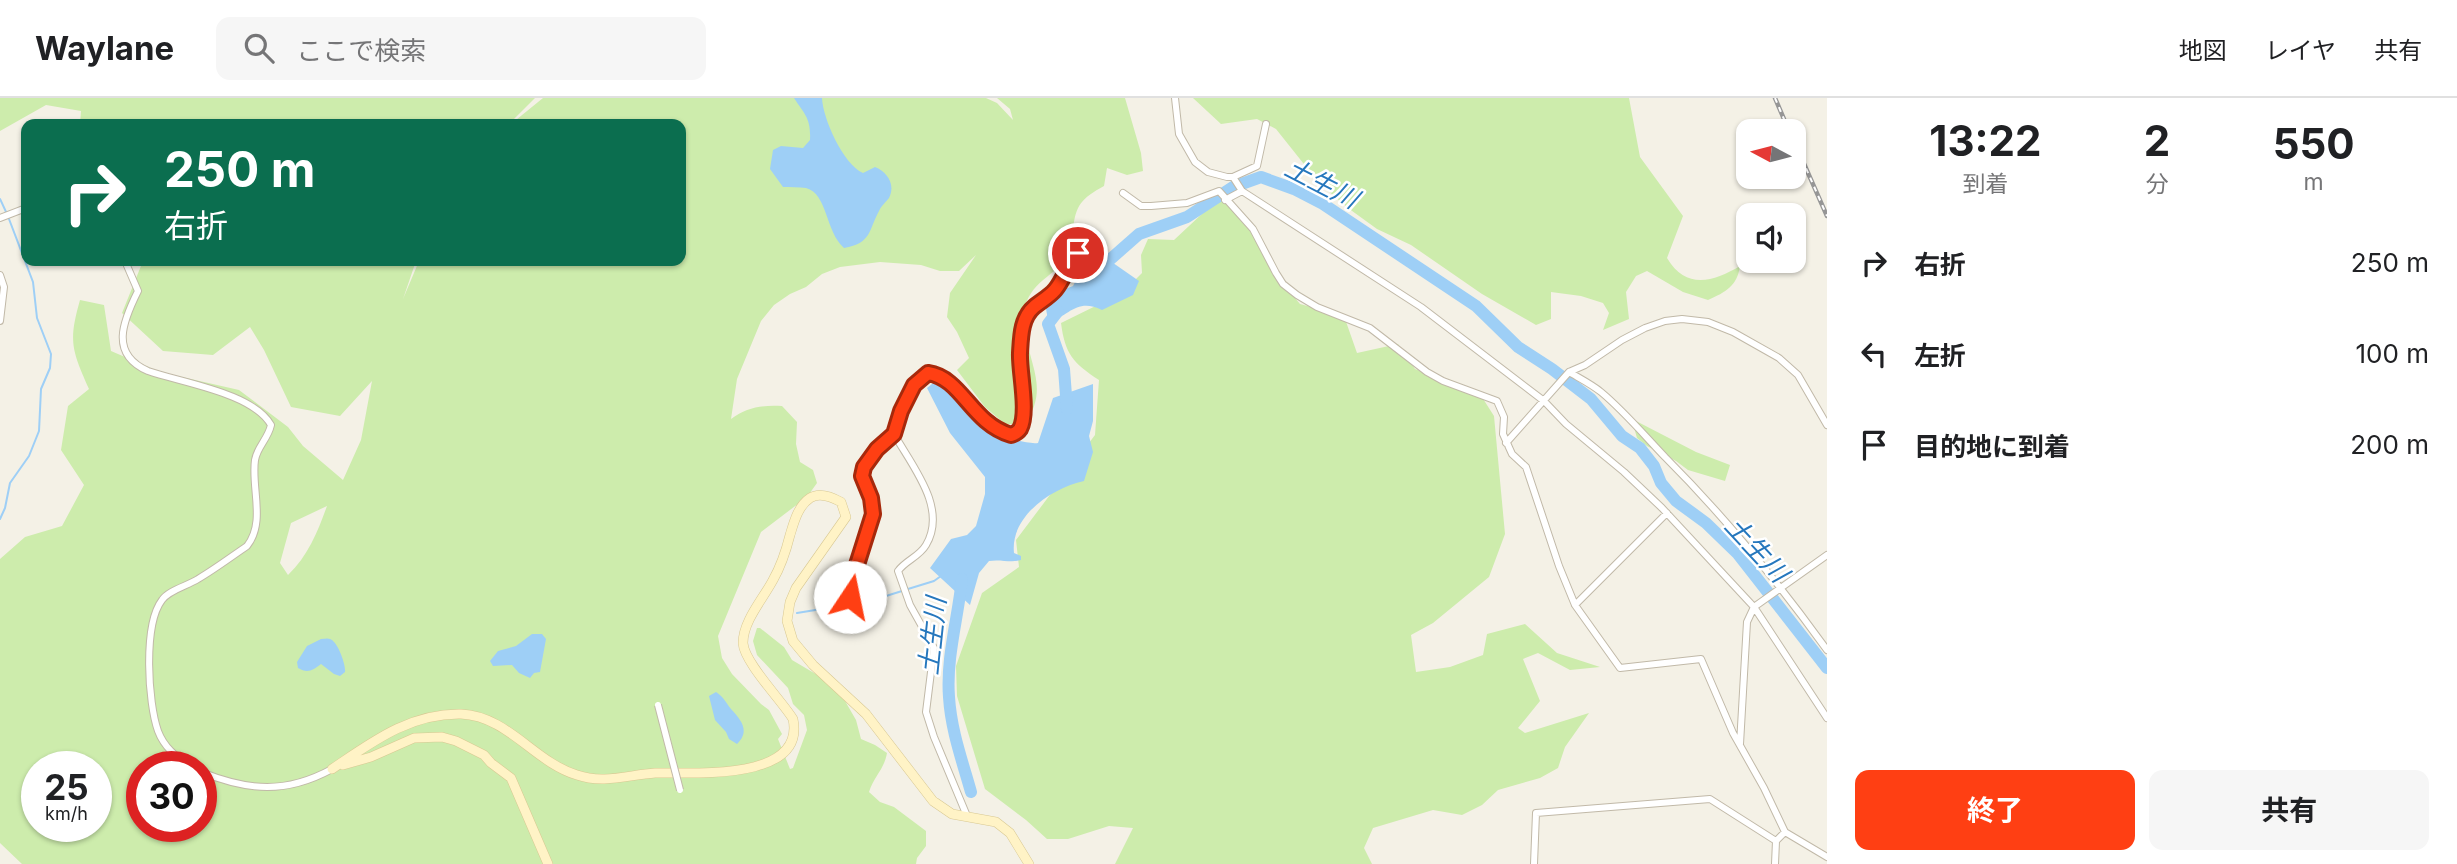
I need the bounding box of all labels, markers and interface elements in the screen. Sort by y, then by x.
search box [216,17,706,80]
text: Waylane [35,28,174,68]
icon: search [240,29,278,67]
text: ここで検索 [296,35,426,66]
text: 地図 [2179,36,2227,65]
text: レイヤ [2265,36,2336,65]
text: 共有 [2374,36,2422,65]
text: 13:22 [1929,115,2042,166]
text: 2 [2144,115,2170,166]
text: 550 [2273,118,2355,169]
north arrow [1736,119,1806,189]
map controls [1736,119,1806,273]
text: 250 m [164,140,316,199]
icon: right [49,147,140,238]
water label: 土生川 [1280,151,1366,216]
text: m [2304,168,2324,196]
text: 到着 [1962,170,2008,198]
text: 分 [2146,170,2169,198]
button: sound [1736,203,1806,273]
text: 右折 [164,206,228,245]
pin [1048,223,1108,283]
icon: arrive [1059,234,1097,272]
icon: right [1855,244,1893,282]
text: 250 m [2351,247,2429,278]
text: 右折 [1914,249,1966,280]
icon: left [1855,335,1893,373]
text: 100 m [2356,338,2429,369]
text: 左折 [1914,340,1966,371]
icon: arrive [1855,426,1893,464]
text: 200 m [2350,429,2429,460]
text: 目的地に到着 [1914,431,2070,462]
water label: 土生川 [1719,510,1797,590]
position arrow [813,560,887,634]
water label: 土生川 [913,593,952,676]
speed limit sign: 30 [126,751,217,842]
text: 25 [44,766,89,808]
button: 終了 [1855,770,2135,850]
button: 共有 [2149,770,2429,850]
text: km/h [45,803,88,824]

